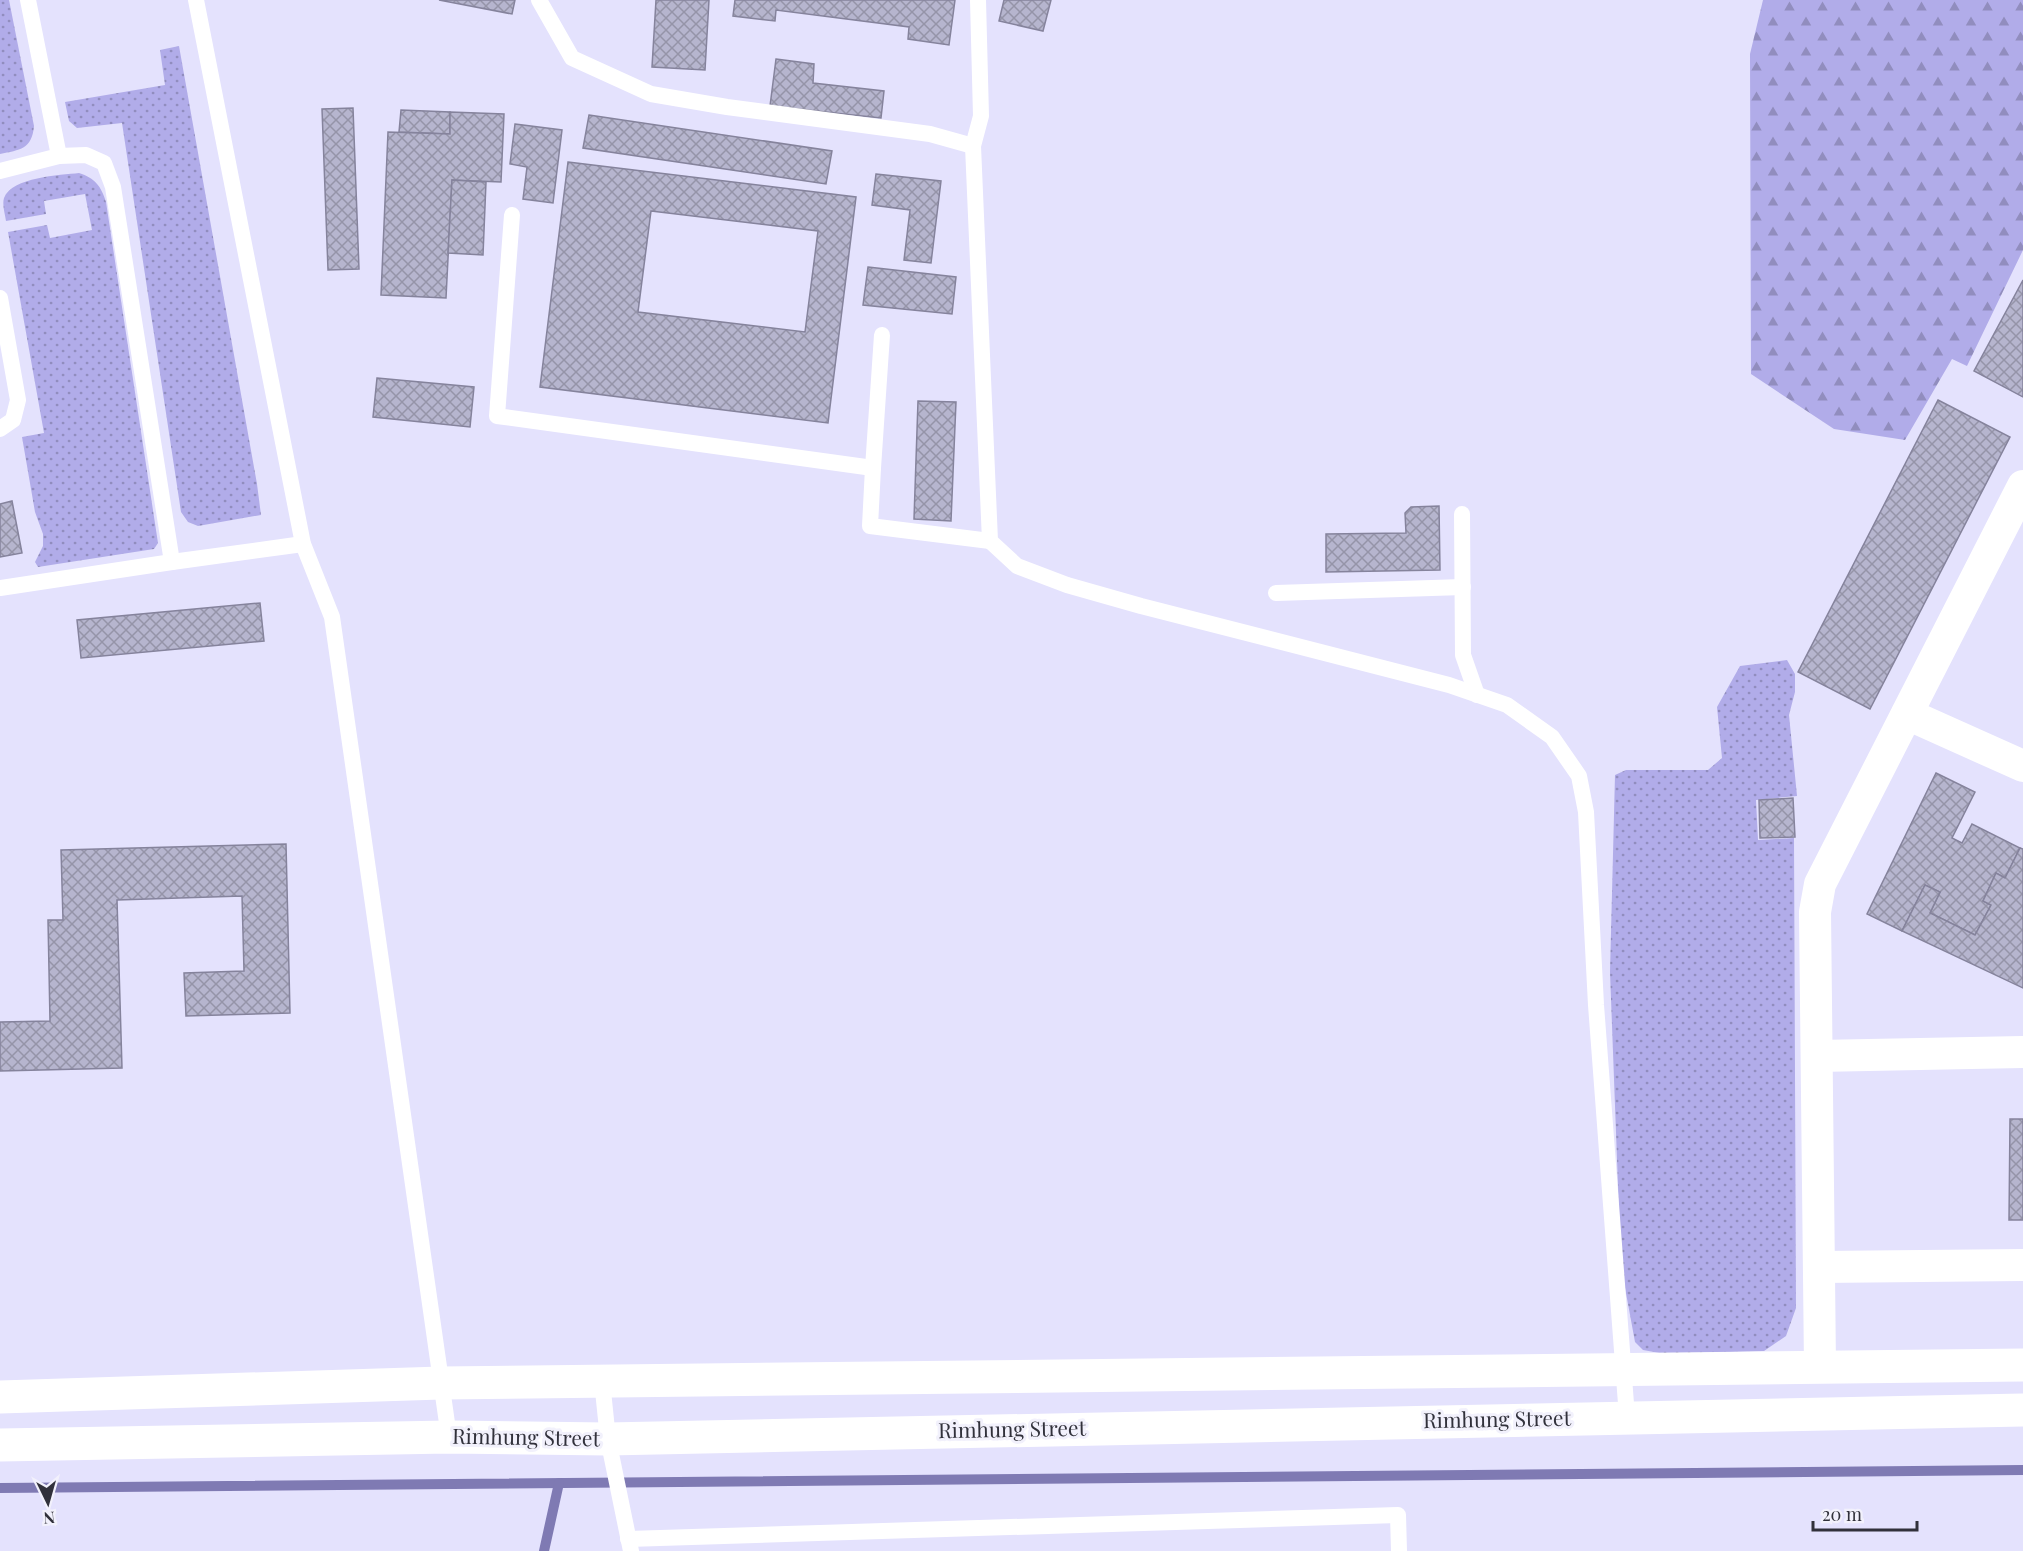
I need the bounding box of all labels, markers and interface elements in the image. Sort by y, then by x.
street label: Rimhung Street [1423,1403,1572,1433]
street label: Rimhung Street [938,1413,1087,1443]
street label: Rimhung Street [452,1421,601,1451]
north arrow [18,1473,78,1533]
scale bar [1813,1494,1916,1532]
text: 20 m [1822,1502,1862,1526]
text: N [42,1507,56,1529]

